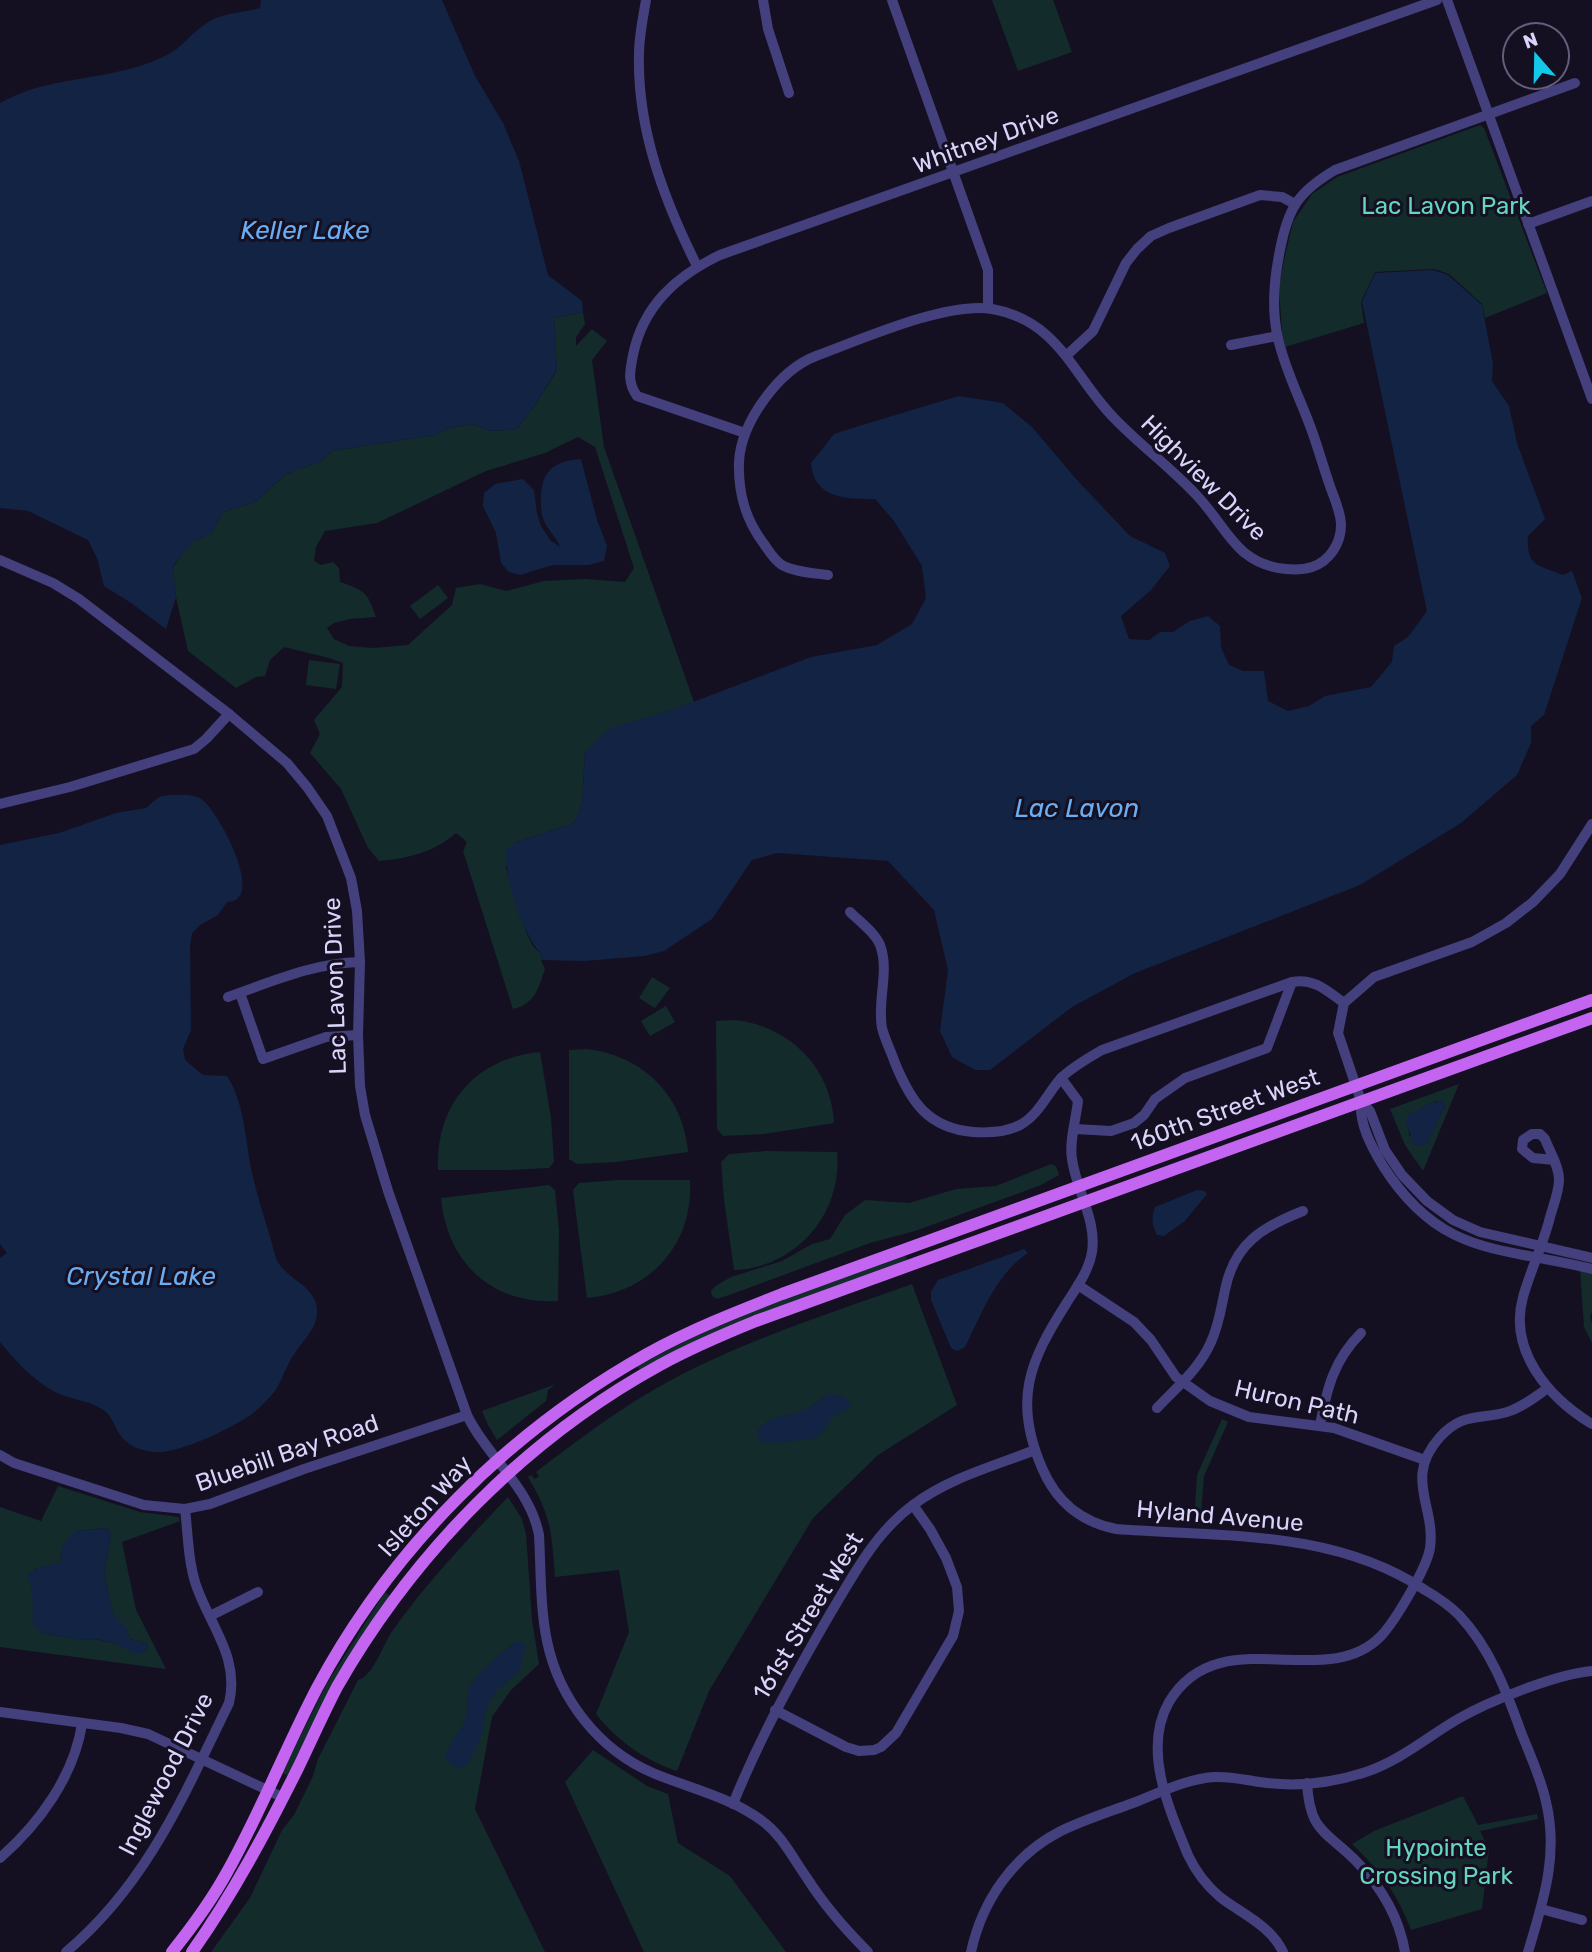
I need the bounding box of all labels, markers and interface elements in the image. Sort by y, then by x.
north arrow [1501,21,1571,91]
text: N [1520,27,1541,54]
street label: Whitney Drive [909,101,1063,179]
park label: Lac Lavon Park [1361,192,1531,220]
water label: Keller Lake [241,215,370,246]
street label: Highview Drive [1135,409,1273,547]
water label: Lac Lavon [1015,793,1139,824]
street label: Lac Lavon Drive [318,897,352,1075]
street label: 160th Street West [1127,1063,1323,1157]
water label: Crystal Lake [66,1261,216,1292]
street label: Huron Path [1232,1374,1362,1430]
street label: Bluebill Bay Road [192,1409,382,1497]
street label: Isleton Way [372,1450,478,1562]
street label: Hyland Avenue [1135,1495,1305,1537]
street label: 161st Street West [747,1527,869,1705]
street label: Inglewood Drive [113,1688,219,1860]
park label: Hypointe Crossing Park [1359,1834,1513,1890]

